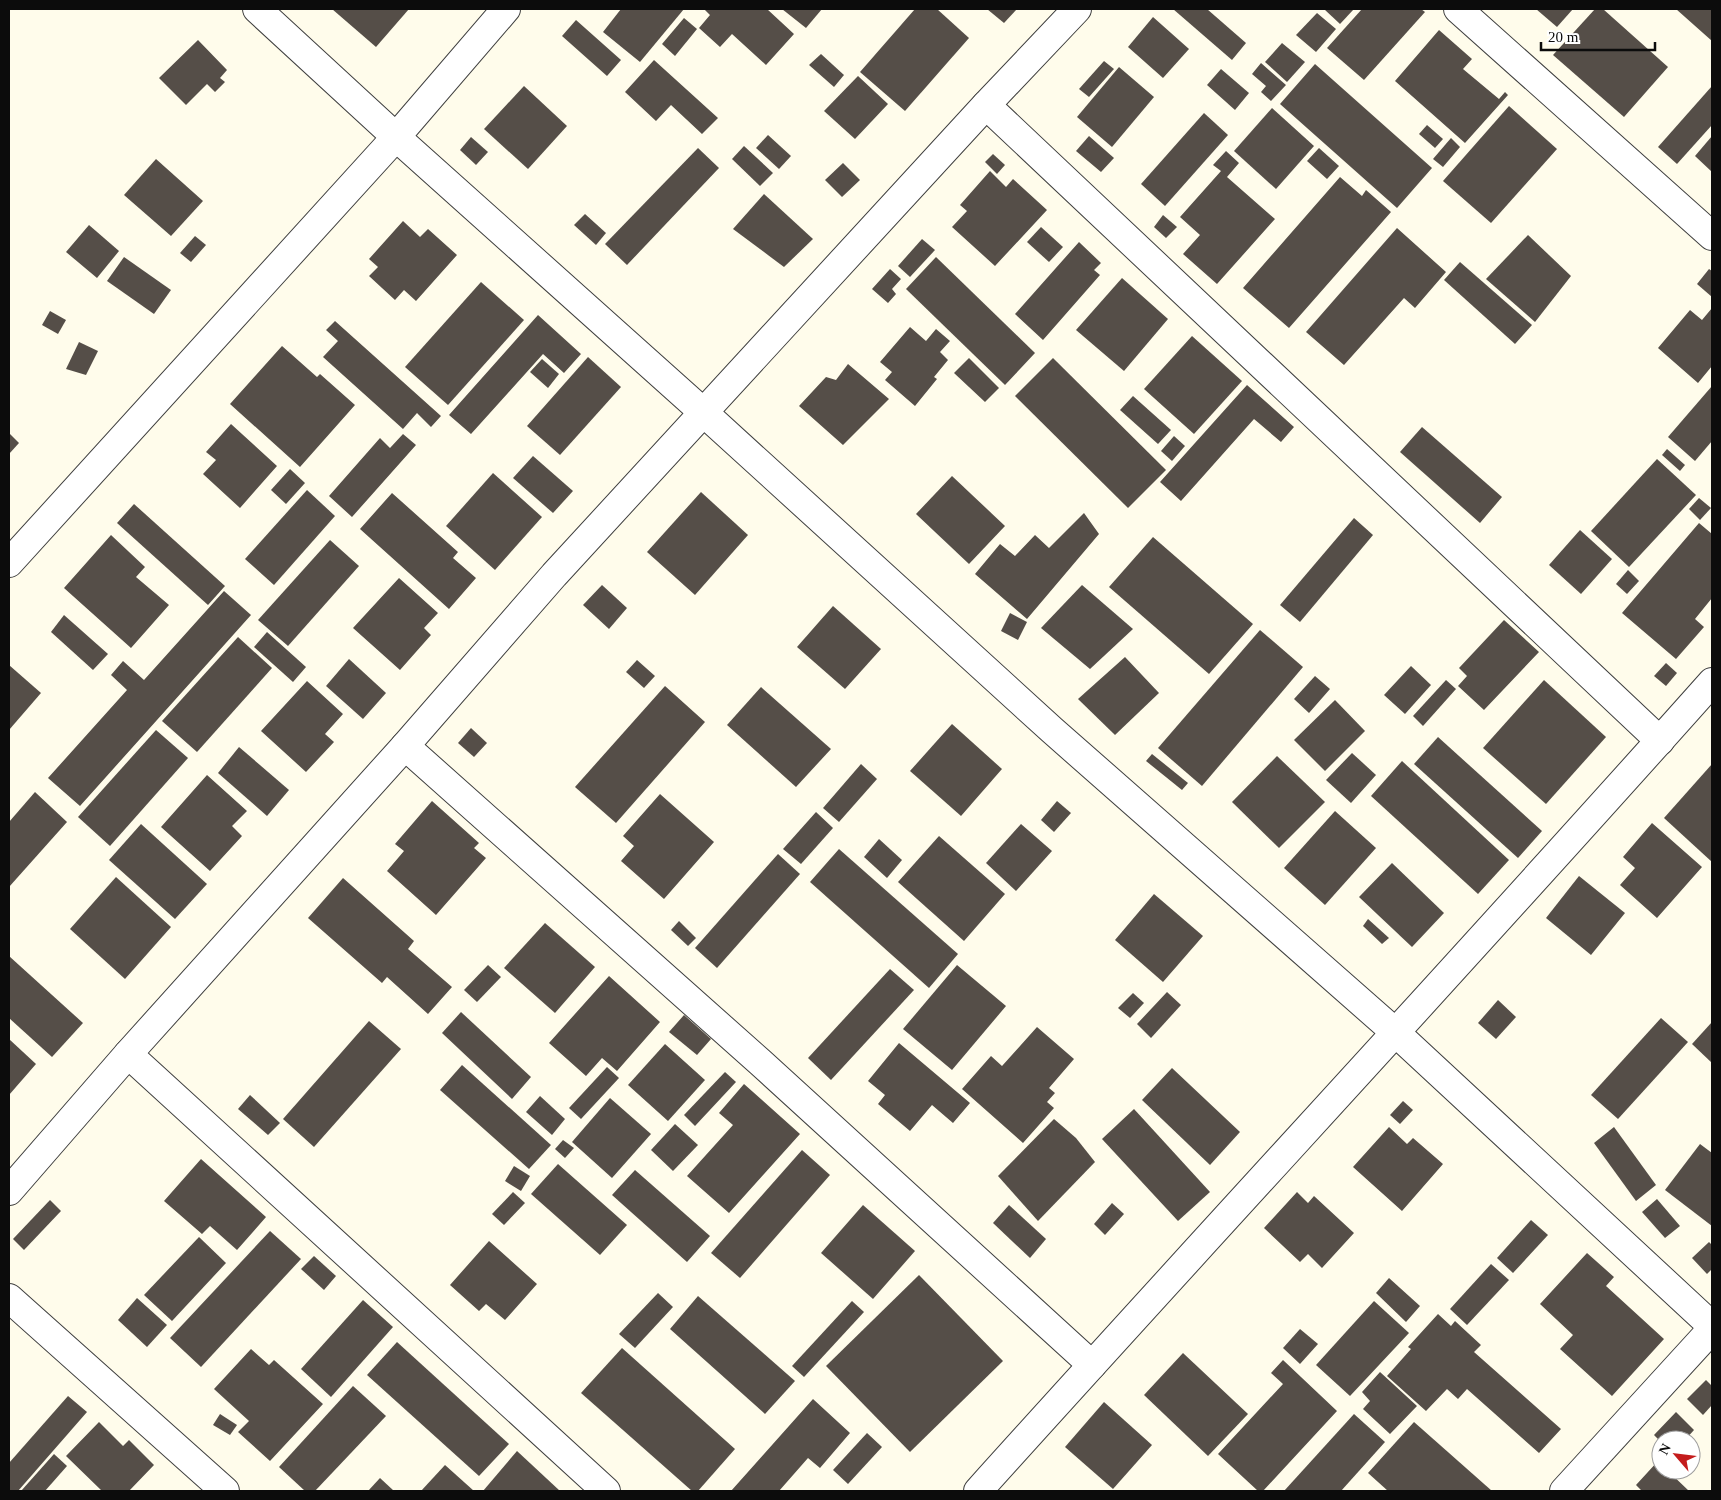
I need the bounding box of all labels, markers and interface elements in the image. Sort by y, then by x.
scale bar [1541,20,1655,52]
text: 20 m [1548,29,1579,45]
north arrow [1651,1430,1701,1480]
text: N [1656,1441,1674,1457]

